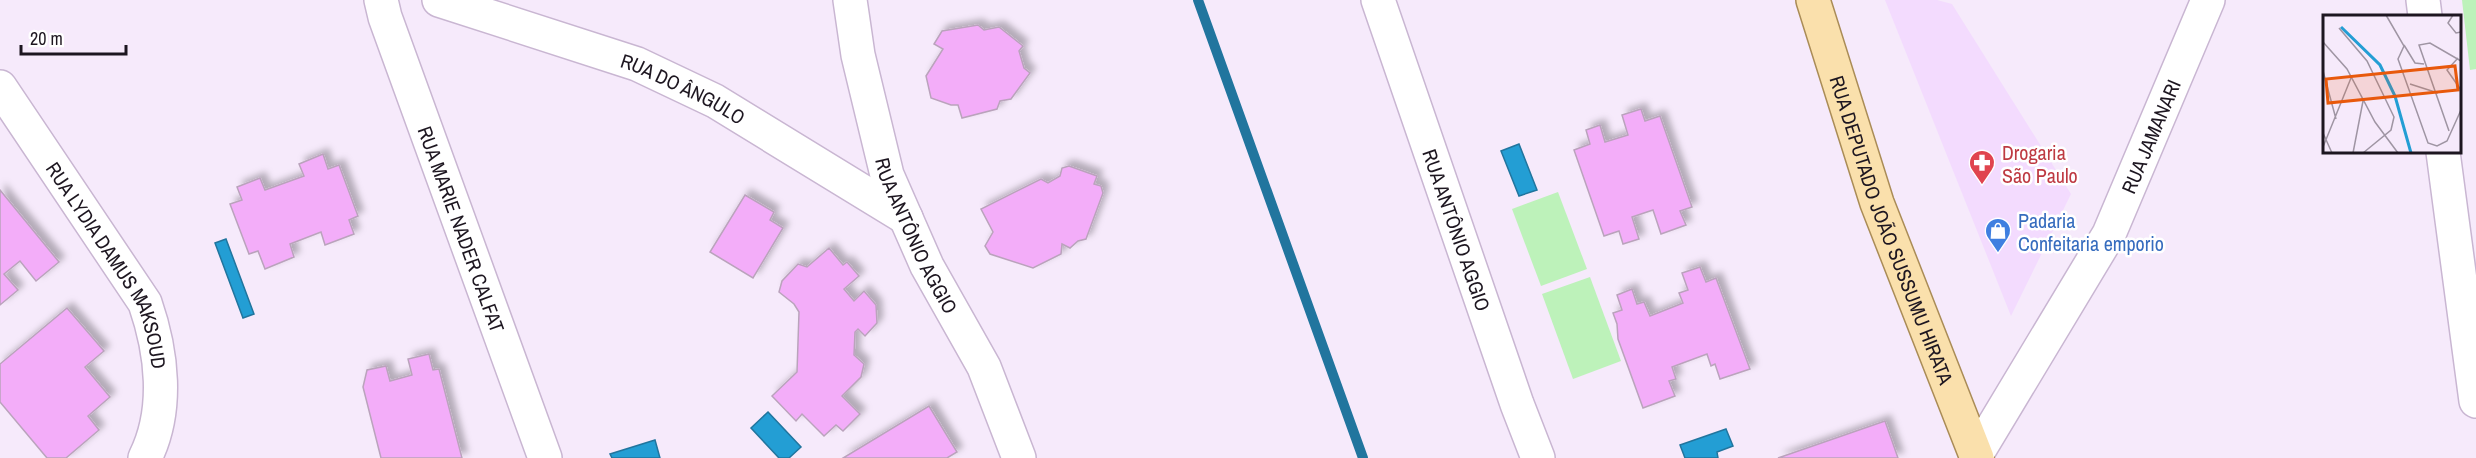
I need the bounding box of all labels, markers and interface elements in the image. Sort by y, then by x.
inset map [2323,15,2461,153]
scale bar [21,18,126,56]
text: 20 m [30,26,63,51]
street label: RUA DO ÂNGULO [618,46,751,130]
street label: RUA DEPUTADO JOÃO SUSSUMU HIRATA [1824,72,1960,388]
street label: RUA JAMANARI [2114,75,2186,197]
street label: RUA MARIE NADER CALFAT [412,122,512,336]
place label: Drogaria São Paulo [2002,139,2078,189]
street label: RUA ANTÔNIO AGGIO [1417,145,1497,314]
pharmacy icon: Drogaria São Paulo [1967,148,1997,186]
street label: RUA ANTÔNIO AGGIO [870,155,964,318]
street label: RUA LYDIA DAMUS MAKSOUD [40,156,173,370]
place label: Padaria Confeitaria emporio [2018,207,2164,257]
shop icon: Padaria Confeitaria emporio [1983,216,2013,254]

